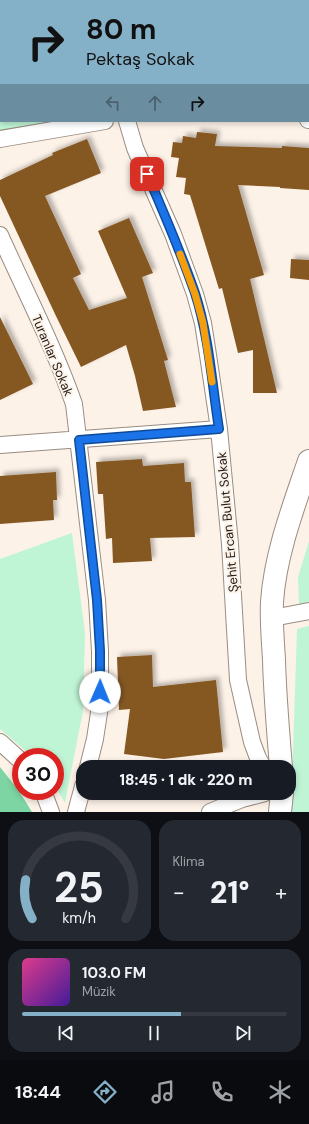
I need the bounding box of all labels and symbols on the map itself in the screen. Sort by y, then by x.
pin [130,157,164,191]
street label: Turanlar Sokak [28,312,78,399]
street label: Şehit Ercan Bulut Sokak [213,451,242,593]
position arrow [79,671,121,713]
speed limit sign: 30 [12,748,64,800]

